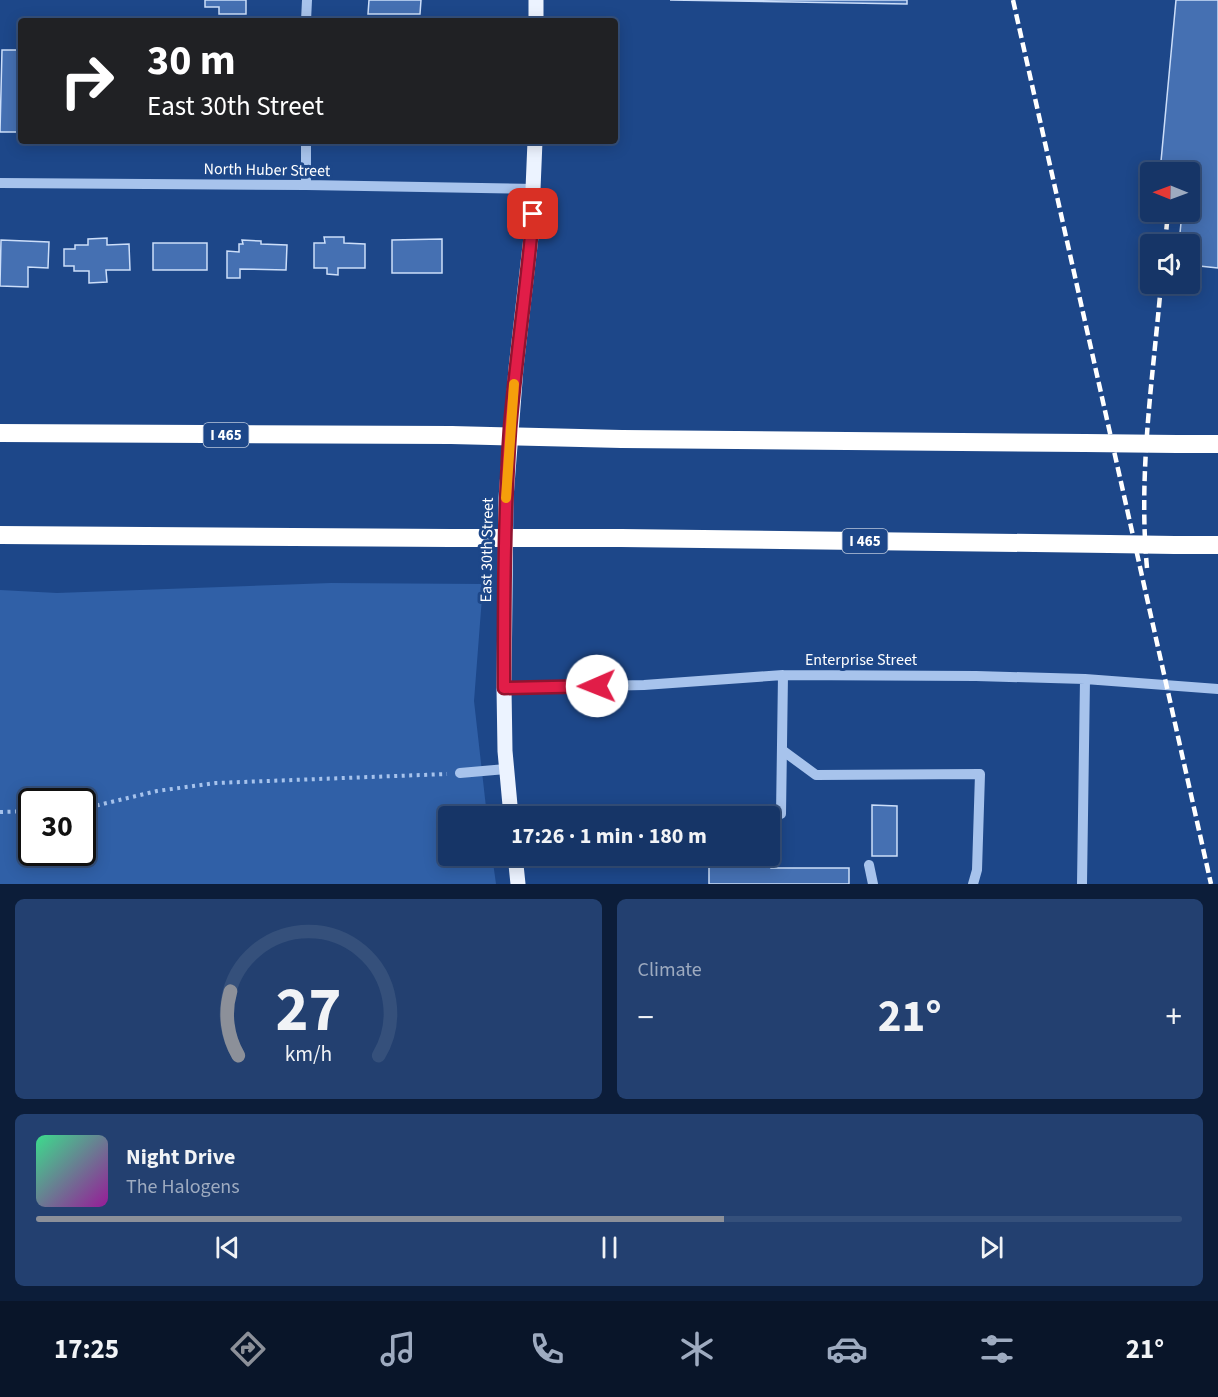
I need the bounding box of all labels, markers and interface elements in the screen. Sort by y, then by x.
text: 30 m [147,31,236,91]
icon: right [48,42,126,120]
text: East 30th Street [147,87,324,126]
street label: North Huber Street [203,158,331,182]
north arrow [1140,162,1200,222]
map controls [1140,162,1200,294]
pin [507,188,558,239]
icon: arrive [516,197,549,230]
button: sound [1140,234,1200,294]
road number: I 465 [204,423,248,447]
street label: East 30th Street [475,497,499,603]
road number: I 465 [842,529,888,553]
street label: Enterprise Street [805,649,918,671]
position arrow [565,654,629,718]
speed limit sign: 30 [18,788,96,866]
text: 17:26 · 1 min · 180 m [511,820,707,852]
text: Climate [638,956,702,984]
text: 27 [275,966,341,1055]
text: 21° [878,985,942,1049]
text: − [638,994,654,1041]
text: + [1166,994,1182,1041]
text: km/h [284,1039,332,1070]
text: Night Drive [126,1141,235,1173]
text: The Halogens [126,1173,240,1201]
icon: previous [211,1231,244,1264]
icon: pause [593,1231,626,1264]
icon: next [975,1231,1008,1264]
icon: directions [227,1328,269,1370]
icon: music [377,1328,419,1370]
icon: phone [526,1328,568,1370]
icon: climate [676,1328,718,1370]
icon: car [826,1328,868,1370]
icon: filters [976,1328,1018,1370]
text: 17:25 [54,1330,119,1369]
text: 21° [1126,1330,1164,1369]

